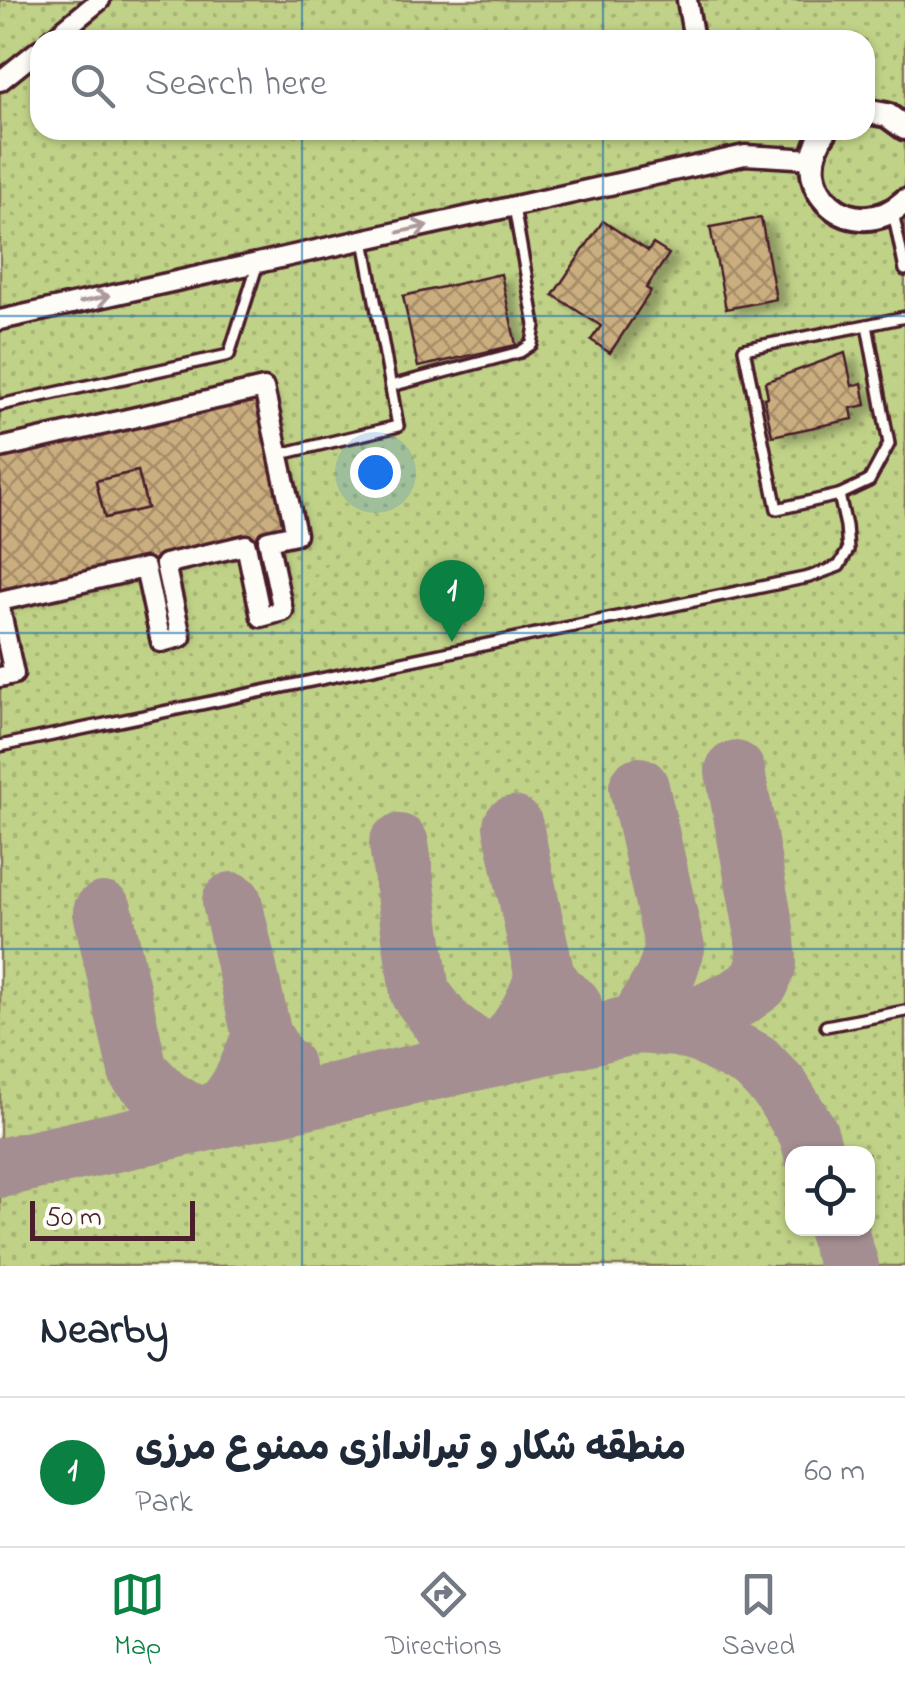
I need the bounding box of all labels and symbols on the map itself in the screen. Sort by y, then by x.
one-way arrow [396,219,428,237]
one-way arrow [78,289,110,307]
your location [350,447,401,498]
pin: 1 [420,560,484,642]
scale bar [30,1196,195,1240]

